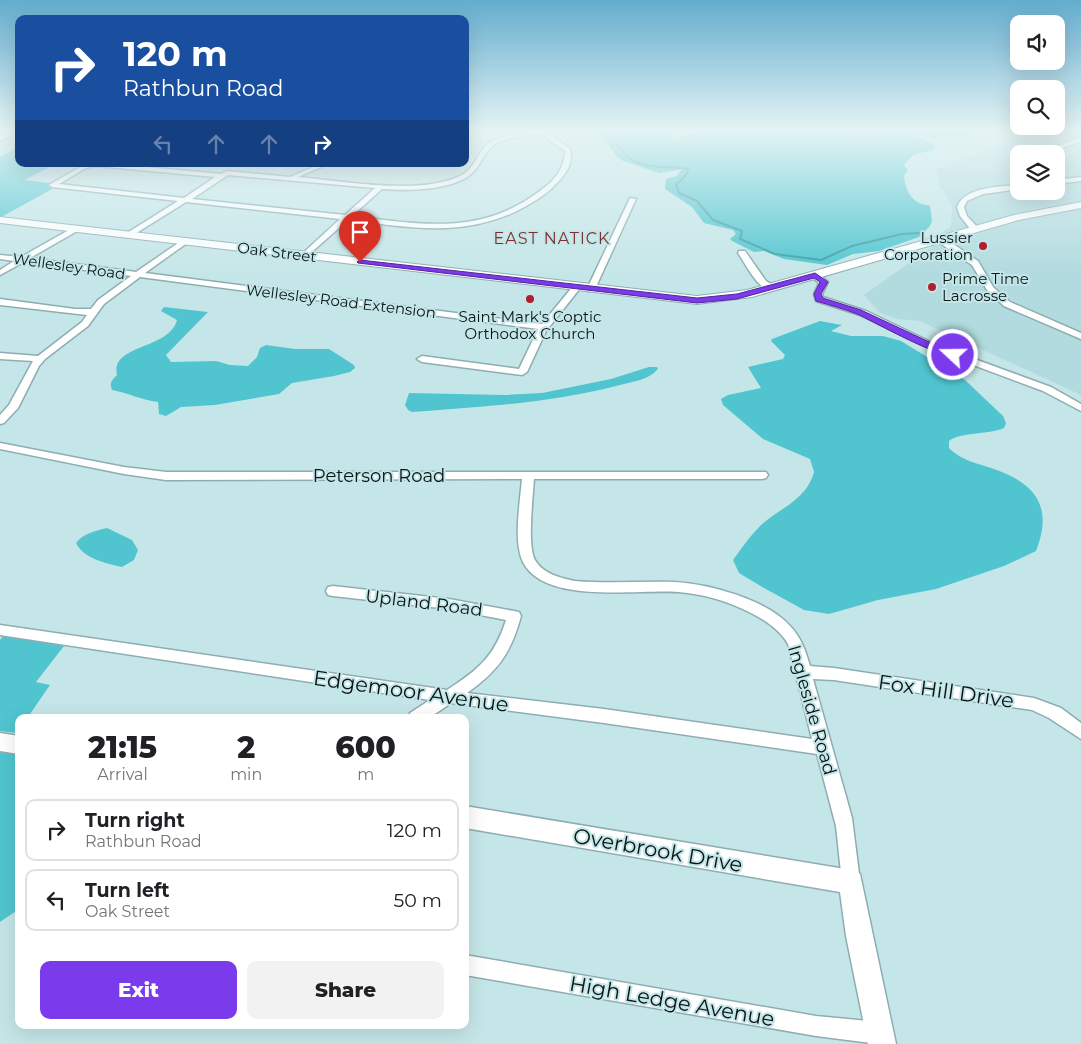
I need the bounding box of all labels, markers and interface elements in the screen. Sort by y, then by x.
map controls [1010,15,1065,200]
button: sound [1010,15,1065,70]
text: 120 m [123,32,228,75]
icon: right [40,35,105,100]
text: Rathbun Road [123,75,283,102]
button: search [1010,80,1065,135]
icon: left [149,130,177,158]
icon: ahead [202,130,230,158]
icon: ahead [255,130,283,158]
icon: right [308,130,336,158]
button: layers [1010,145,1065,200]
pin [339,211,381,262]
icon: arrive [346,218,374,246]
place label: Lussier Corporation [884,228,973,264]
district label: EAST NATICK [494,229,610,248]
street label: Oak Street [236,238,318,266]
marker: Lussier Corporation [977,240,989,252]
street label: Wellesley Road [11,249,127,283]
place label: Prime Time Lacrosse [942,269,1029,305]
street label: Wellesley Road Extension [245,280,437,322]
marker: Prime Time Lacrosse [926,281,938,293]
marker: Saint Mark's Coptic Orthodox Church [524,293,536,305]
place label: Saint Mark's Coptic Orthodox Church [458,307,602,343]
position arrow [926,328,978,380]
street label: Peterson Road [313,465,445,487]
street label: Upland Road [364,585,484,621]
street label: Ingleside Road [783,642,841,778]
street label: Edgemoor Avenue [312,665,510,717]
street label: Fox Hill Drive [876,669,1016,713]
text: 21:15 [88,729,157,766]
text: 2 [237,729,255,766]
text: 600 [335,729,396,766]
text: Arrival [97,765,148,784]
text: min [230,765,262,784]
text: m [357,765,374,784]
text: Turn right [85,809,185,832]
icon: right [42,816,70,844]
text: 120 m [387,819,442,842]
street label: Overbrook Drive [571,823,745,877]
text: Rathbun Road [85,832,202,851]
text: Turn left [85,879,170,902]
icon: left [42,886,70,914]
text: 50 m [394,889,442,912]
text: Oak Street [85,902,170,921]
button: Exit [40,961,237,1019]
button: Share [247,961,444,1019]
street label: High Ledge Avenue [568,971,776,1031]

